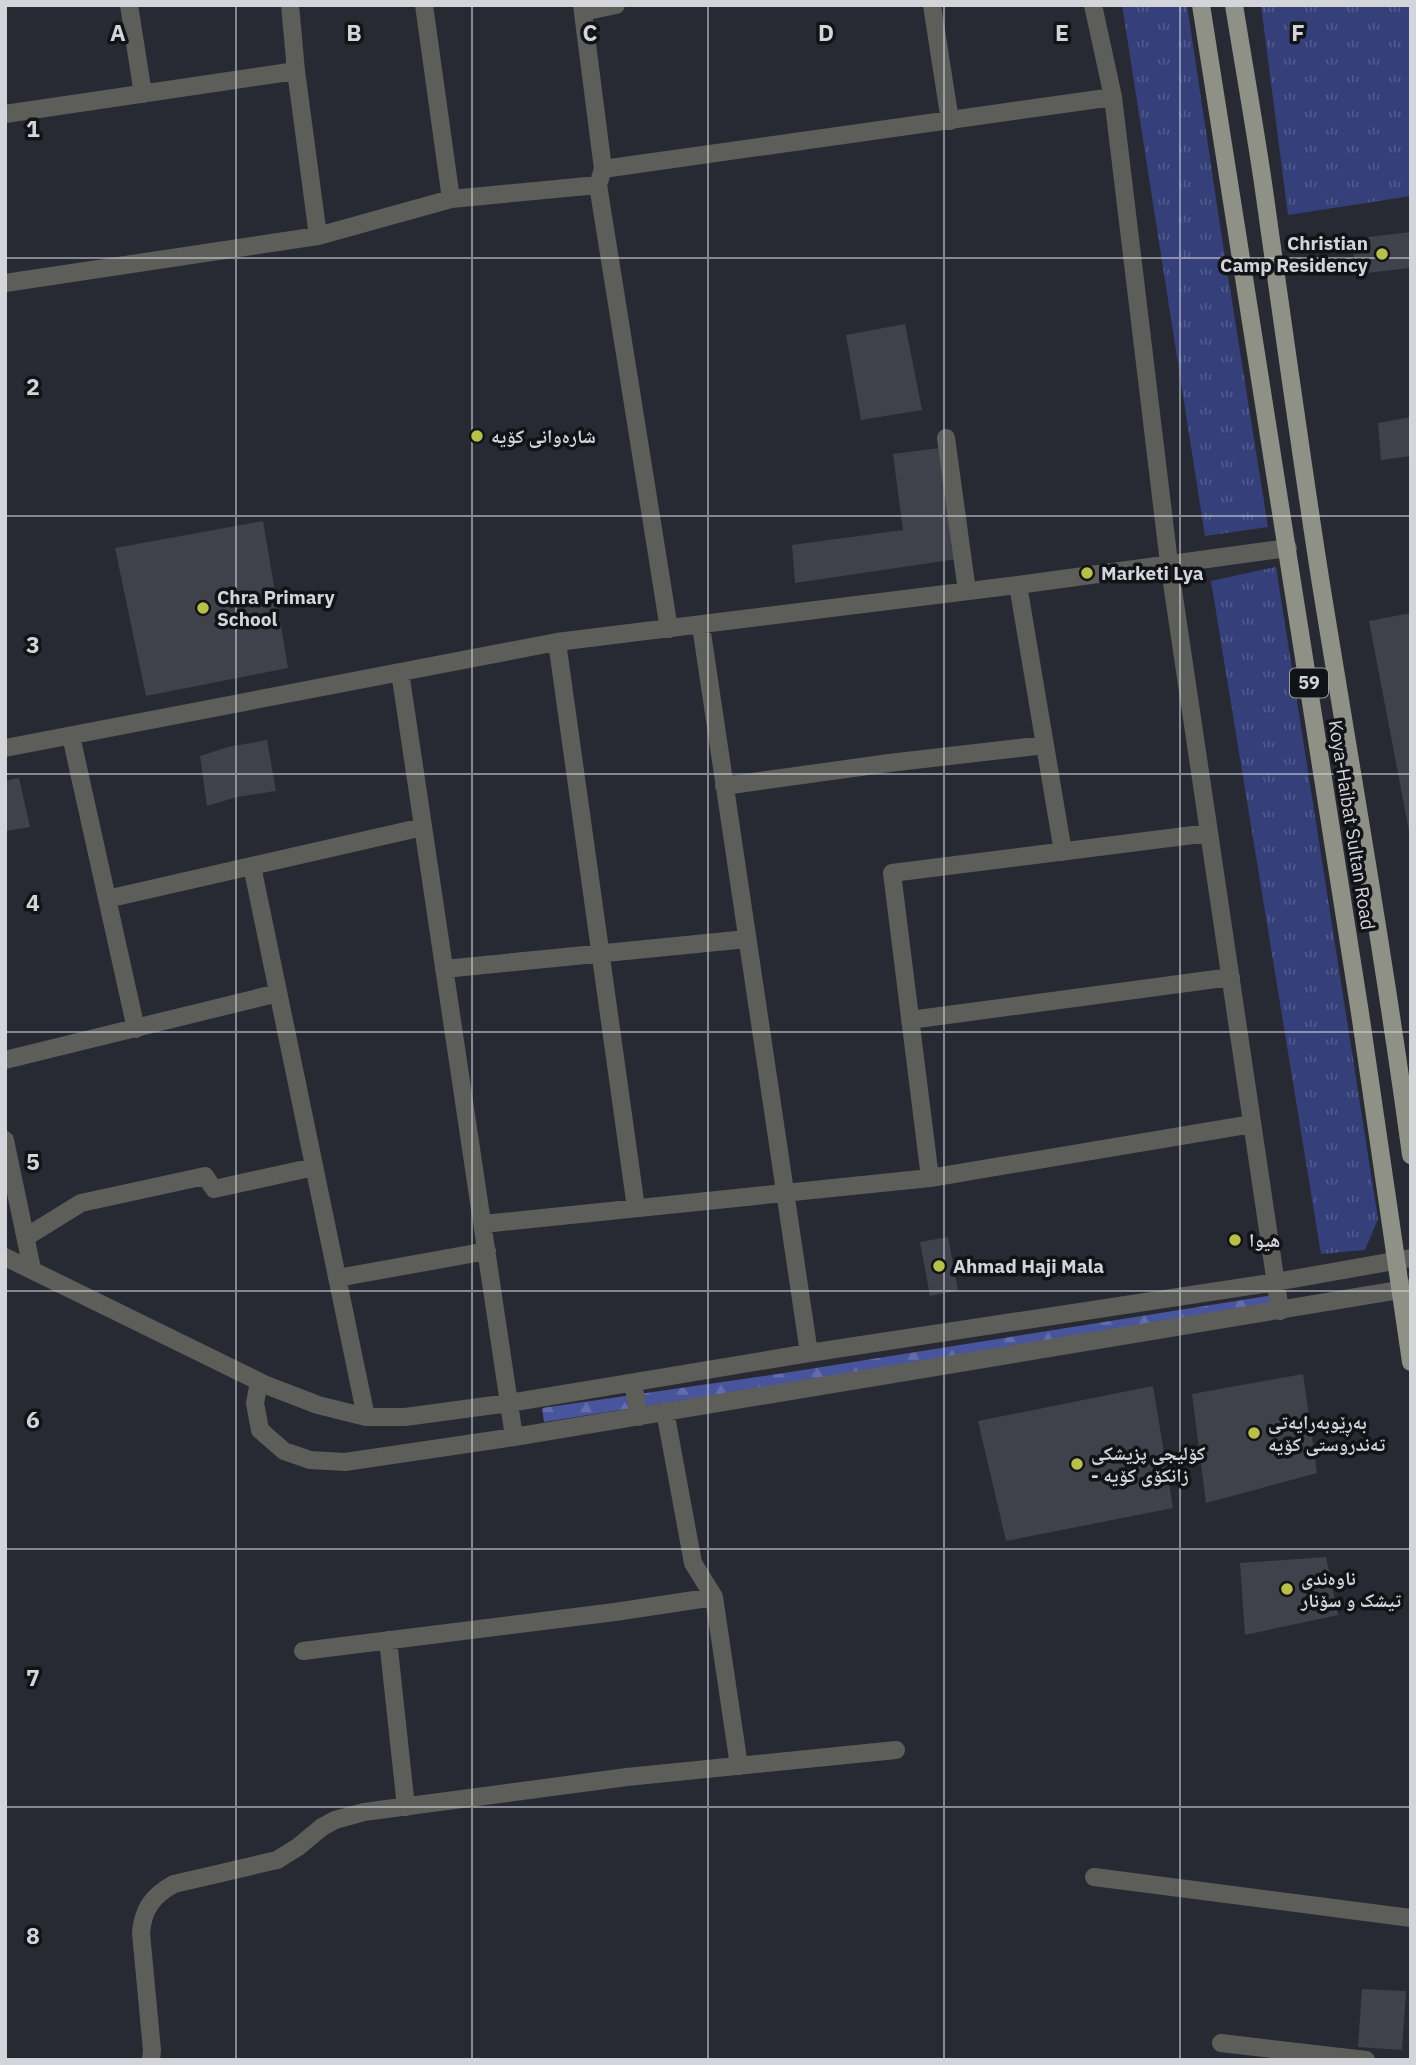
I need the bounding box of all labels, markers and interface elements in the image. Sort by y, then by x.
text: A [110,17,126,47]
text: B [346,17,362,47]
text: C [583,17,598,47]
text: D [818,17,834,47]
text: E [1055,17,1069,47]
text: F [1291,17,1305,47]
text: 1 [26,113,40,143]
place label: Christian Camp Residency [1220,231,1369,277]
marker: Christian Camp Residency [1374,246,1390,262]
text: 2 [26,371,40,401]
place label: شارەوانی کۆیە [491,424,596,448]
marker: شارەوانی کۆیە [469,428,485,444]
place label: Marketi Lya [1101,561,1204,585]
marker: Marketi Lya [1079,565,1095,581]
place label: Chra Primary School [217,585,335,631]
marker: Chra Primary School [195,600,211,616]
text: 3 [26,629,40,659]
road number: 59 [1290,668,1328,698]
street label: Koya-Haibat Sultan Road [1324,718,1380,932]
text: 4 [26,887,40,917]
text: 5 [26,1146,40,1176]
place label: هیوا [1249,1228,1280,1252]
marker: هیوا [1227,1232,1243,1248]
place label: Ahmad Haji Mala [953,1254,1104,1278]
marker: Ahmad Haji Mala [931,1258,947,1274]
text: 6 [26,1404,40,1434]
place label: بەڕێوبەرایەتی تەندروستی کۆیە [1268,1410,1386,1456]
marker: بەڕێوبەرایەتی تەندروستی کۆیە [1246,1425,1262,1441]
place label: کۆلیجی پزیشکی - زانکۆی کۆیە [1091,1441,1206,1487]
marker: کۆلیجی پزیشکی - زانکۆی کۆیە [1069,1456,1085,1472]
place label: ناوەندی تیشک و سۆنار [1300,1566,1402,1612]
marker: ناوەندی تیشک و سۆنار [1279,1581,1295,1597]
text: 7 [26,1662,40,1692]
text: 8 [26,1920,40,1950]

